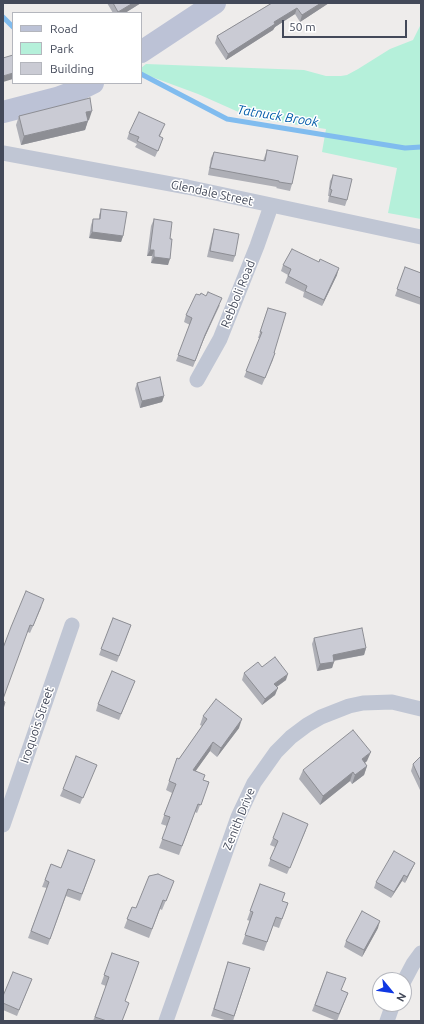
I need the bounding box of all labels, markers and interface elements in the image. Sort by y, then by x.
legend [12,12,142,84]
scale bar [284,12,409,38]
text: 50 m [289,20,316,33]
text: Road [50,22,78,35]
text: Park [50,42,74,55]
text: Building [50,62,94,75]
water label: Tatnuck Brook [236,102,320,130]
street label: Glendale Street [170,177,254,209]
street label: Rebboli Road [218,258,258,330]
street label: Iroquois Street [17,685,57,765]
street label: Zenith Drive [220,786,258,852]
north arrow [372,972,412,1012]
text: N [394,991,409,1004]

